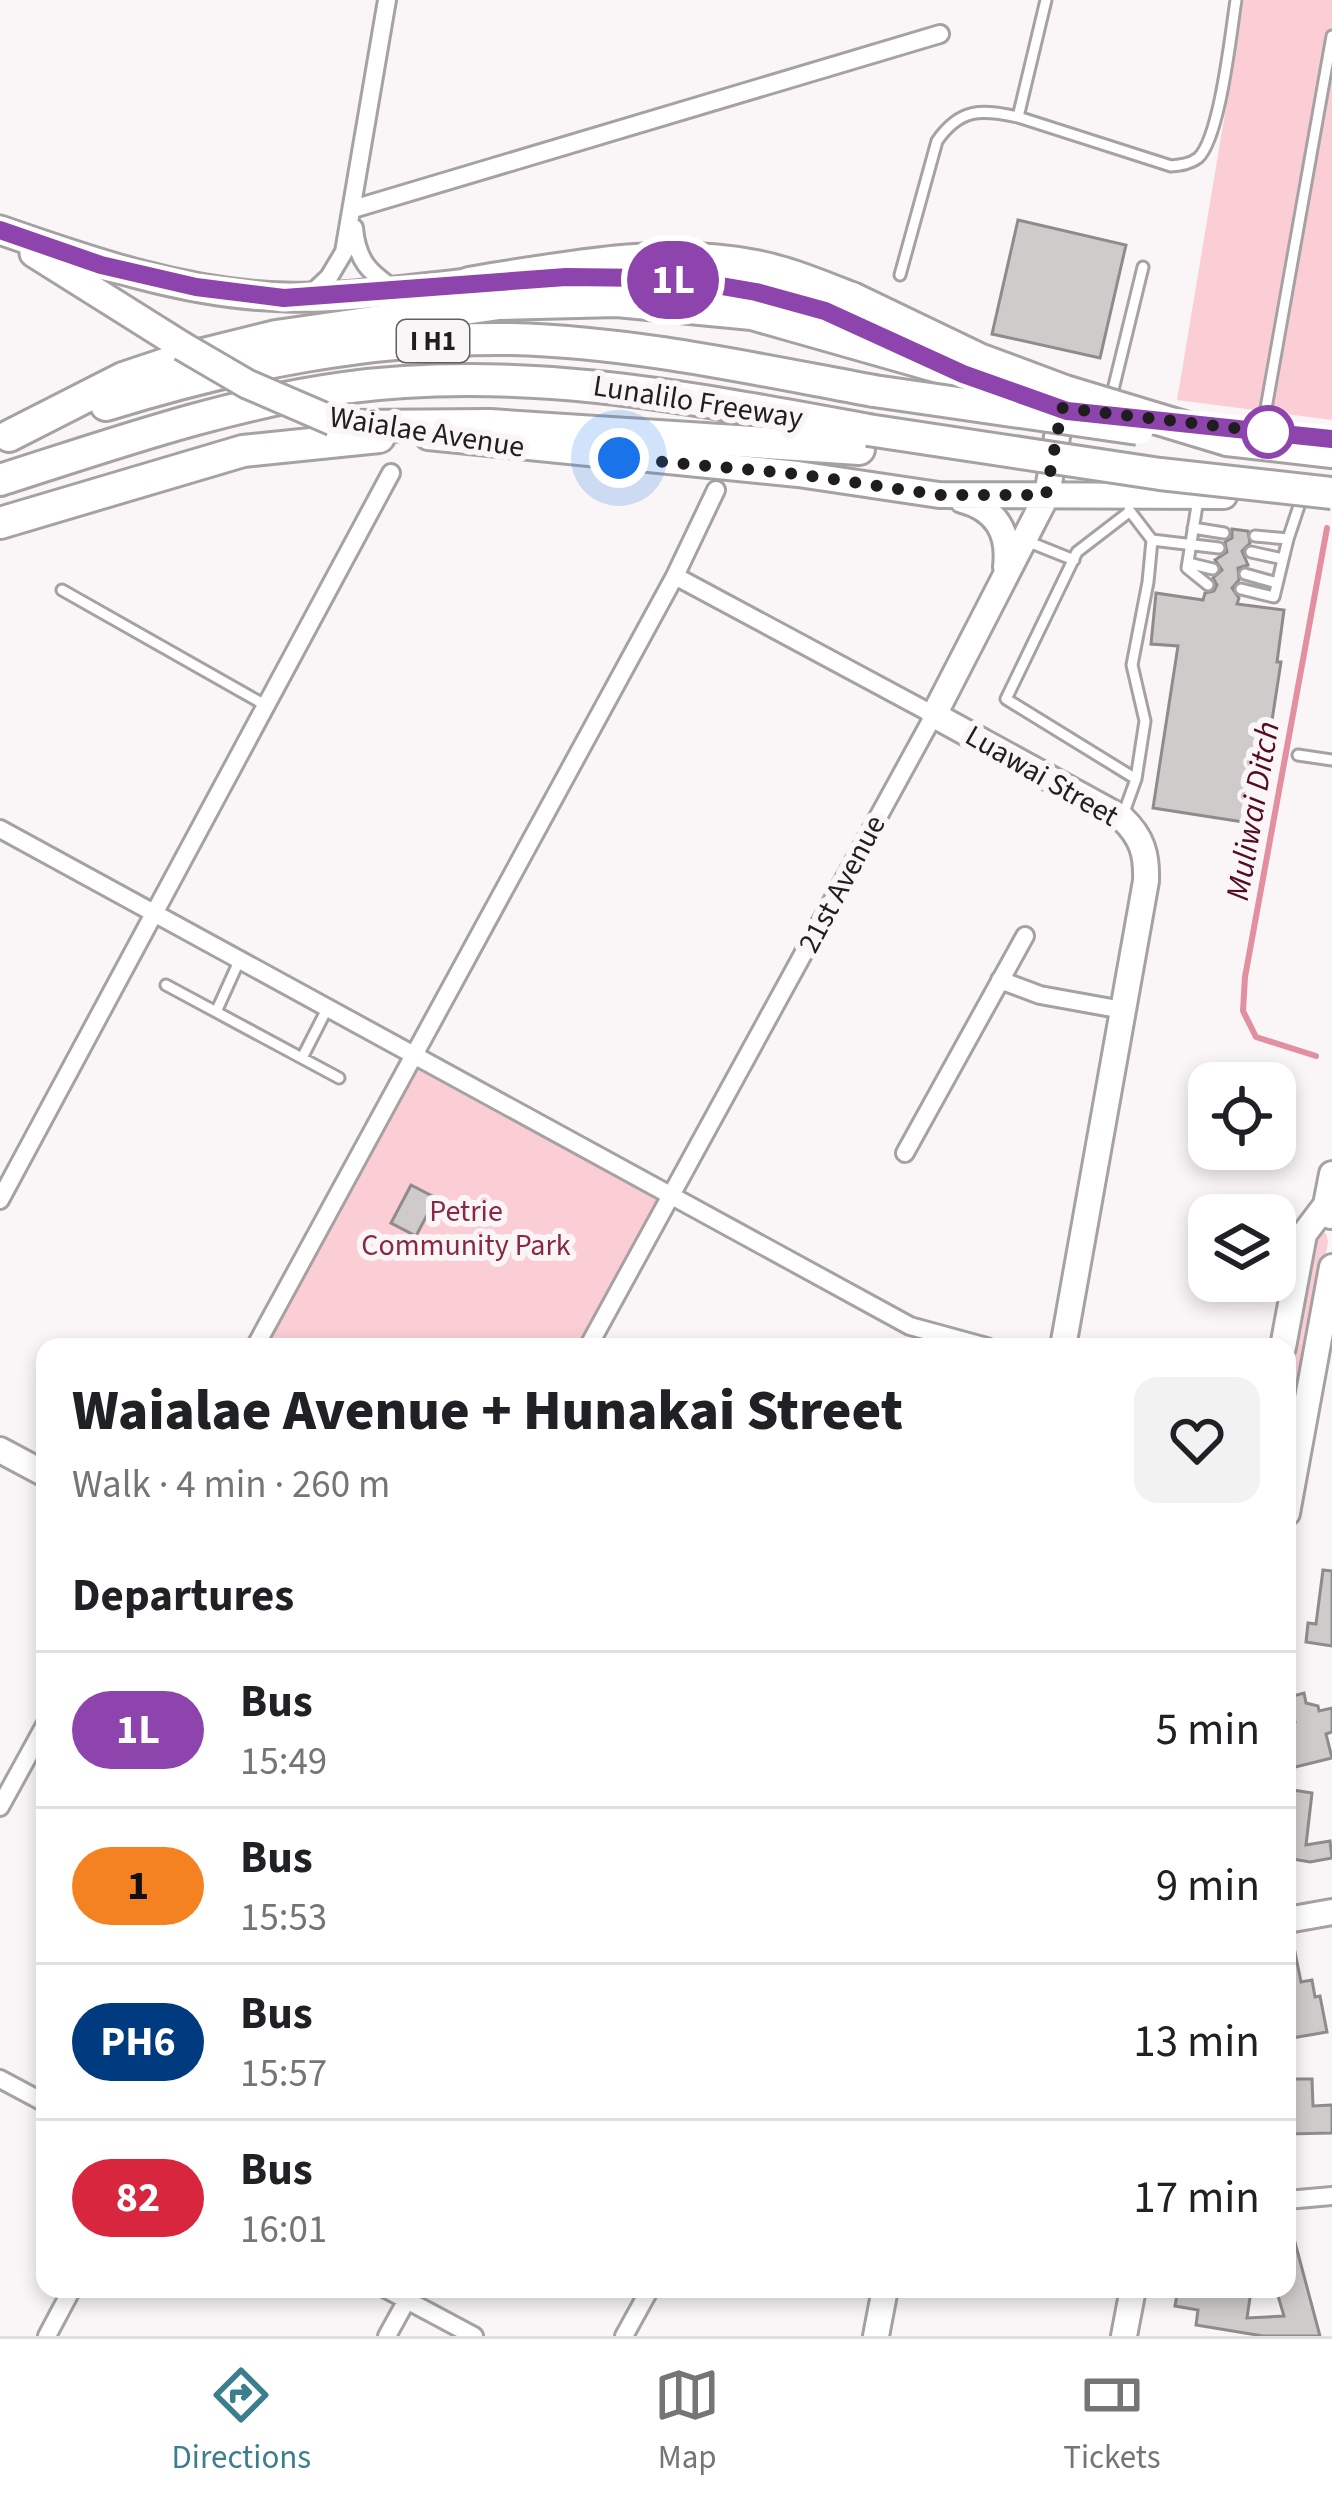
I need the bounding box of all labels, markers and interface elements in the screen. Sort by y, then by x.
line badge: 1L [619,241,727,319]
text: 1L [651,250,695,310]
road number: I H1 [397,320,469,362]
street label: Lunalilo Freeway [590,364,806,440]
street label: Waialae Avenue [326,395,528,469]
unlabelled marker [1243,407,1293,457]
your location [589,428,649,488]
street label: Luawai Street [957,715,1127,837]
water label: Muliwai Ditch [1214,718,1292,904]
street label: 21st Avenue [788,808,896,960]
map controls [1188,1062,1296,1302]
button: locate [1188,1062,1296,1170]
park label: Petrie Community Park [361,1190,571,1267]
button: layers [1188,1194,1296,1302]
text: Waialae Avenue + Hunakai Street [72,1371,903,1452]
button: heart [1134,1377,1260,1503]
text: Walk · 4 min · 260 m [72,1457,390,1513]
text: Departures [72,1564,294,1628]
text: Bus [240,1670,313,1734]
text: 5 min [1156,1698,1260,1762]
text: 1L [116,1700,160,1760]
text: 15:49 [240,1734,327,1790]
text: Bus [240,1826,313,1890]
text: 9 min [1156,1854,1260,1918]
text: 1 [127,1856,149,1916]
text: 15:53 [240,1890,327,1946]
text: Bus [240,1982,313,2046]
text: 13 min [1133,2010,1260,2074]
text: PH6 [100,2012,176,2072]
text: 15:57 [240,2046,327,2102]
text: Bus [240,2138,313,2202]
text: 17 min [1133,2166,1260,2230]
text: 82 [116,2168,160,2228]
text: 16:01 [240,2202,327,2258]
tab: Directions [172,2362,311,2481]
tab: Map [654,2362,720,2481]
tab: Tickets [1063,2362,1160,2481]

